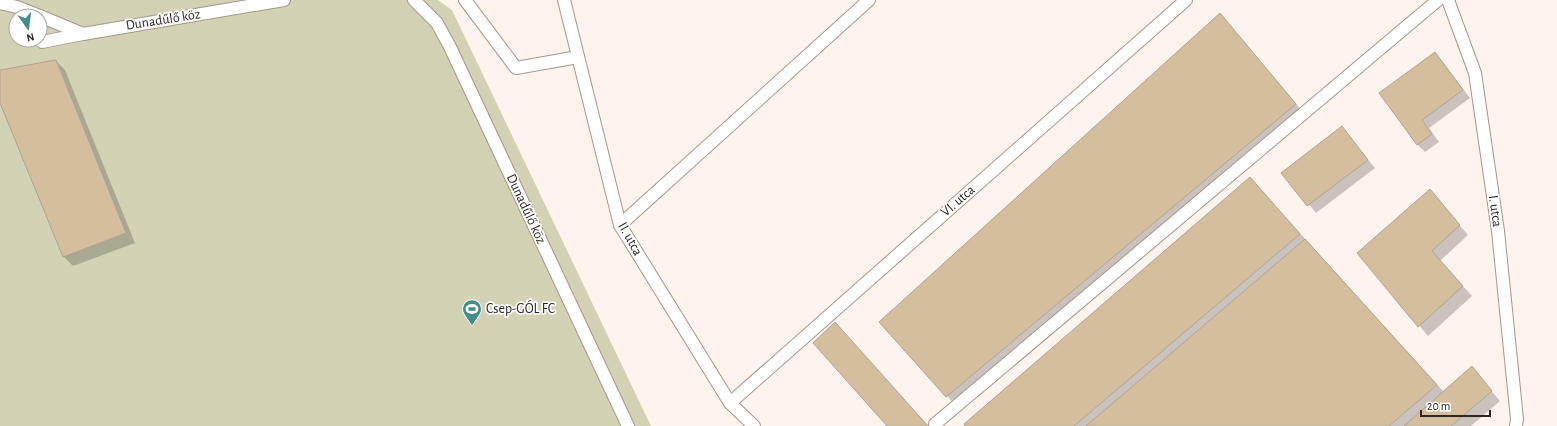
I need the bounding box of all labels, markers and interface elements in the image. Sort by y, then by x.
street label: Dunadűlő köz [125,7,202,33]
north arrow [8,8,48,48]
text: N [25,31,35,43]
street label: Dunadűlő köz [504,172,548,246]
street label: VI. utca [938,182,978,219]
street label: I. utca [1486,194,1504,228]
street label: II. utca [615,220,645,258]
sports icon: Csep-GÓL FC [461,298,483,326]
place label: Csep-GÓL FC [486,299,555,316]
scale bar [1421,392,1490,418]
text: 20 m [1427,400,1450,412]

